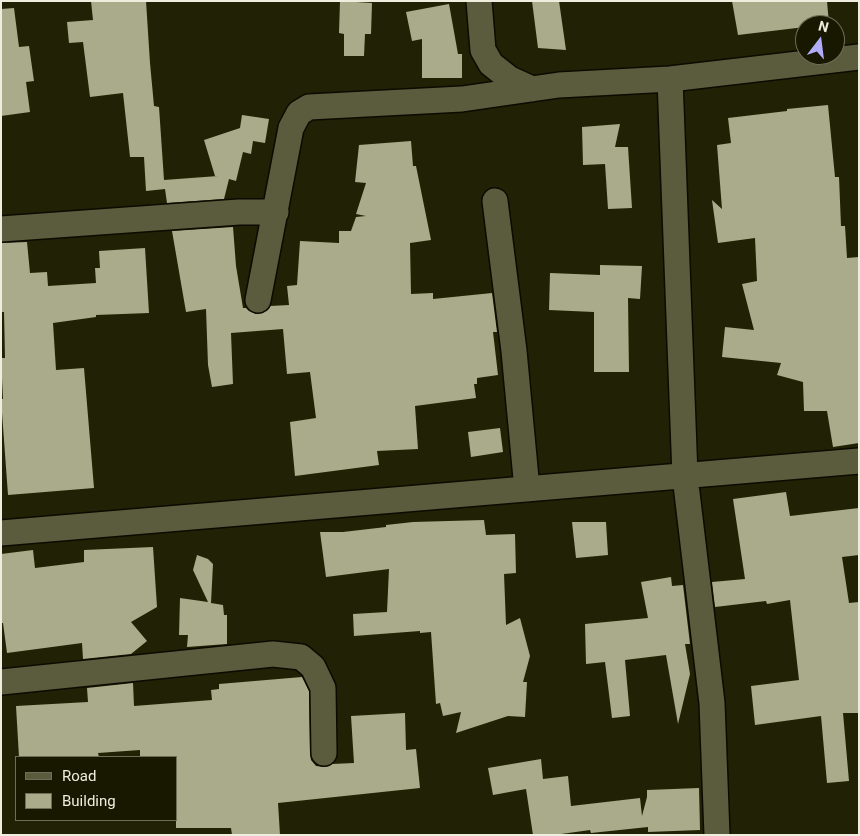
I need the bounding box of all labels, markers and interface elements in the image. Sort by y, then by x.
north arrow [795,15,845,65]
text: N [817,17,830,35]
legend [15,756,178,821]
text: Road [62,767,96,785]
text: Building [62,792,116,810]

